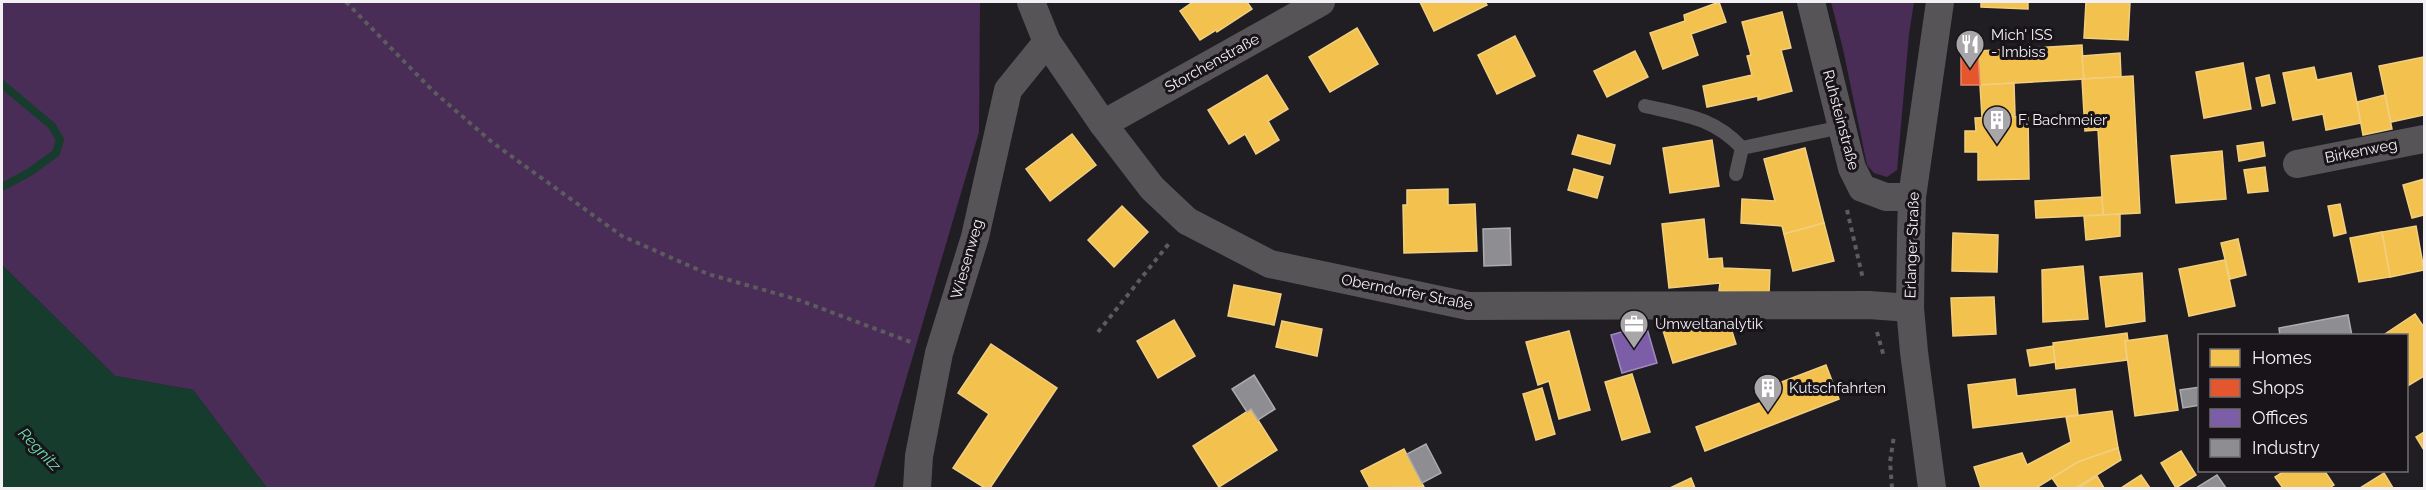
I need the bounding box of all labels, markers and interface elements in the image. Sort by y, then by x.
place label: Mich' ISS - Imbiss [1991,26,2053,61]
restaurant icon: Mich' ISS - Imbiss [1954,28,1986,70]
street label: Storchenstraße [1162,30,1262,96]
street label: Ruhsteinstraße [1819,68,1863,172]
building icon: F. Bachmeier [1981,104,2013,146]
place label: F. Bachmeier [2018,111,2108,129]
street label: Birkenweg [2323,135,2399,167]
street label: Erlanger Straße [1901,191,1923,299]
street label: Wiesenweg [947,217,987,301]
street label: Oberndorfer Straße [1340,270,1474,314]
office icon: Umweltanalytik [1618,308,1650,350]
place label: Umweltanalytik [1655,315,1763,333]
legend [2198,334,2408,472]
text: Homes [2252,347,2312,368]
building icon: Kutschfahrten [1752,372,1784,414]
text: Shops [2252,377,2304,398]
place label: Kutschfahrten [1789,379,1886,397]
text: Offices [2252,407,2308,428]
water label: Regnitz [14,424,65,475]
text: Industry [2252,437,2320,458]

